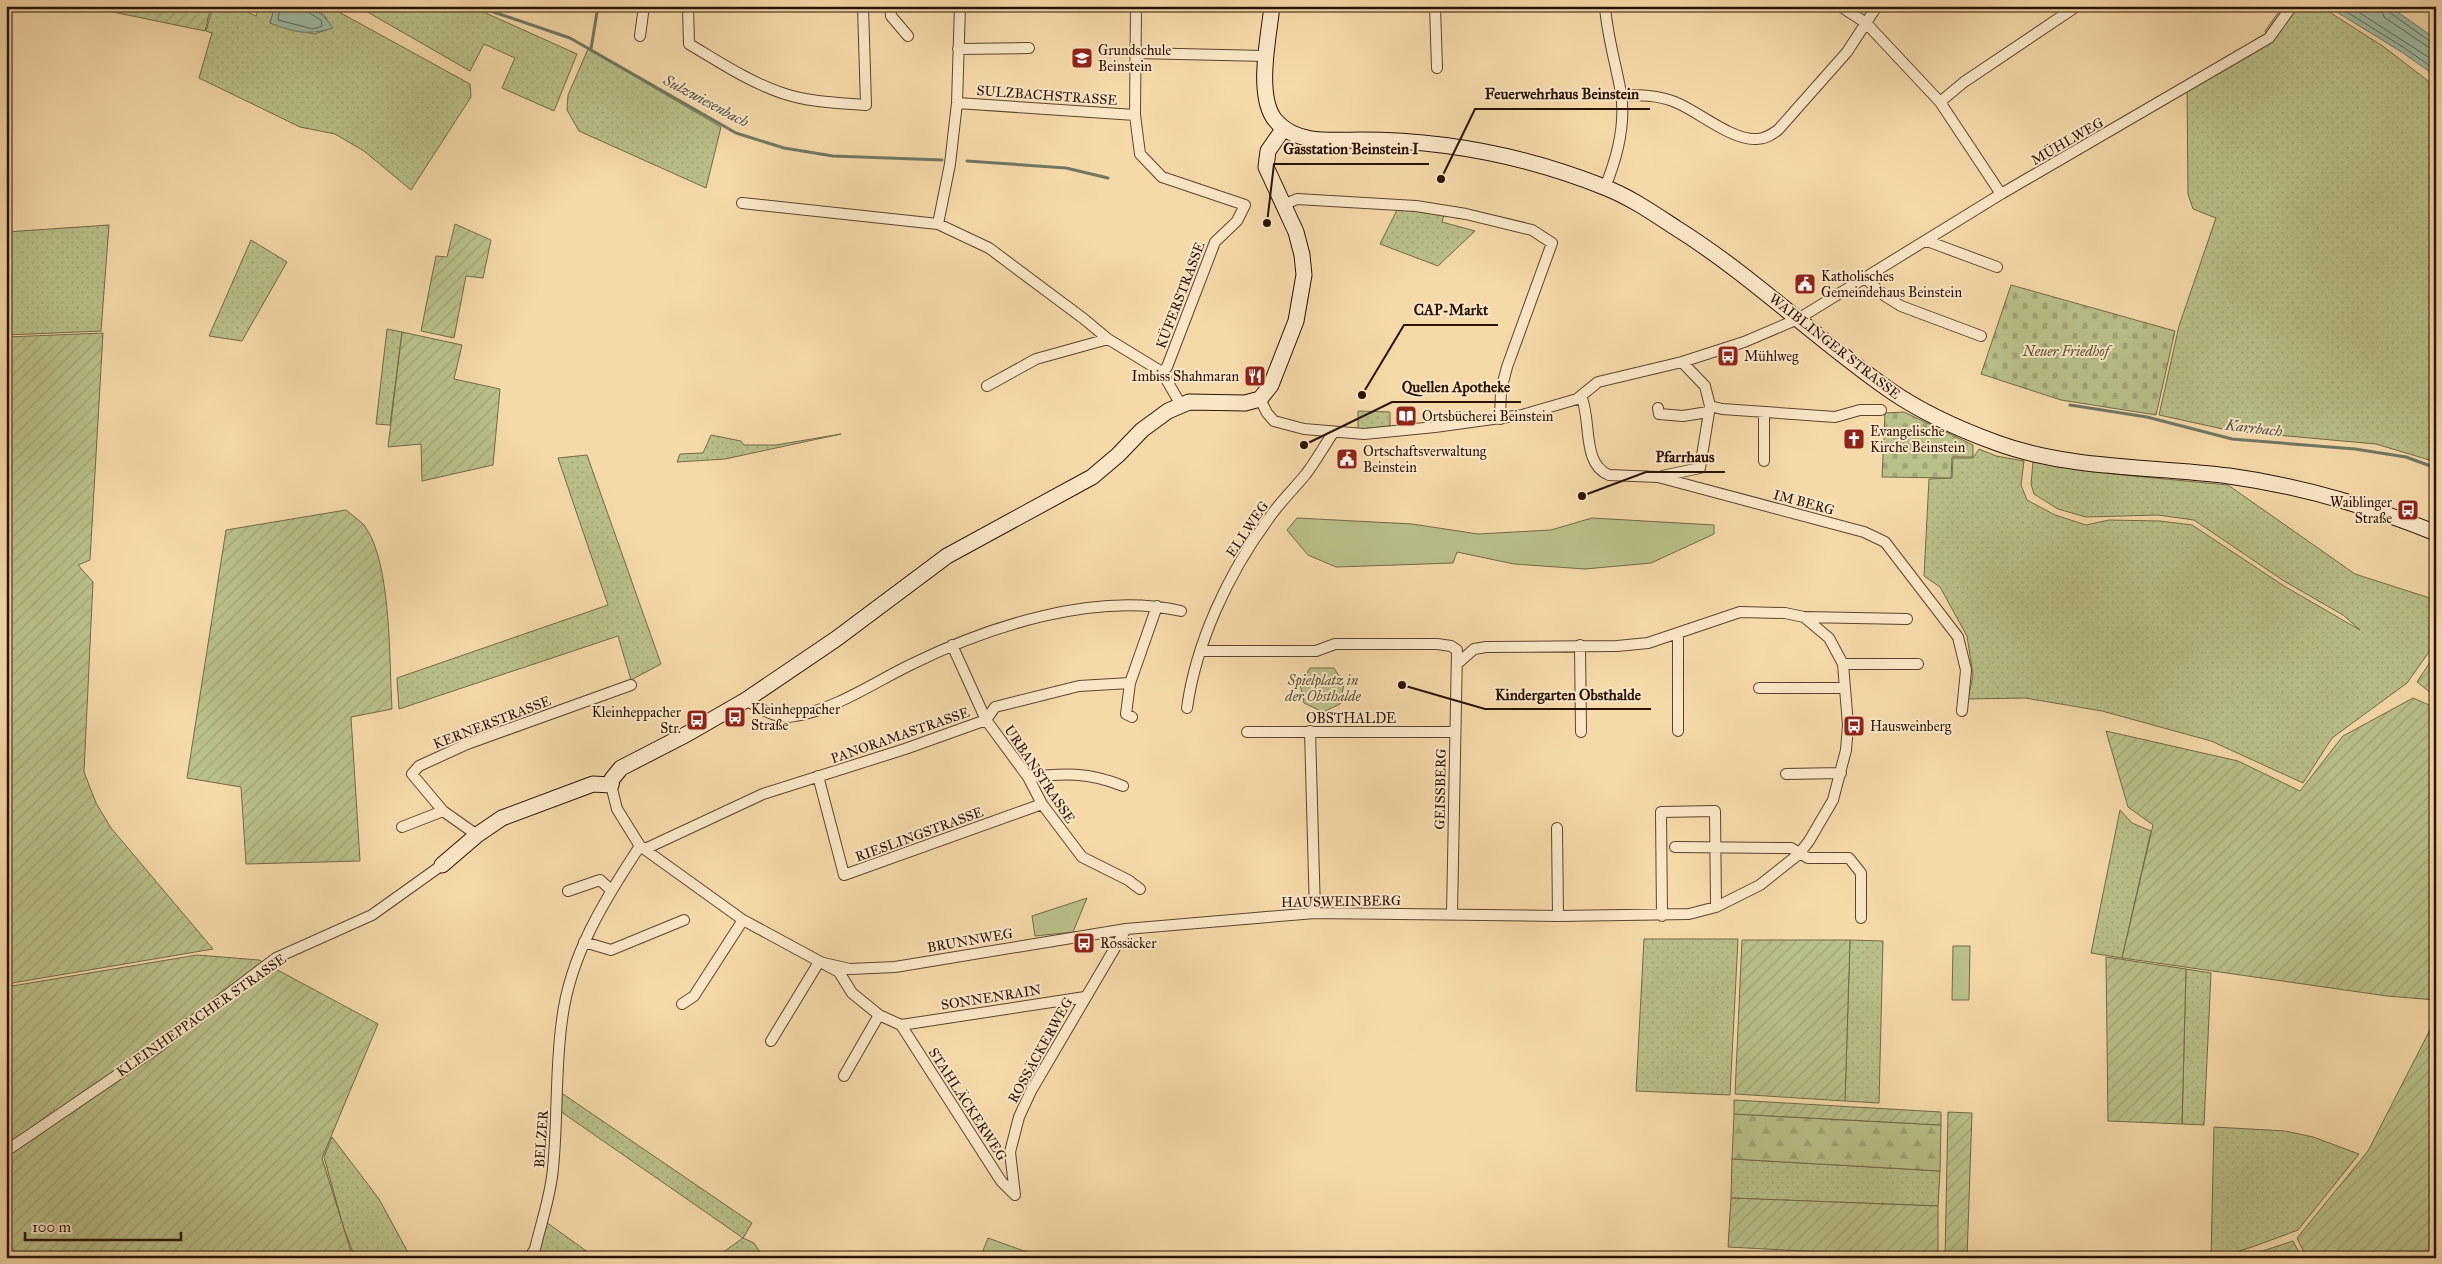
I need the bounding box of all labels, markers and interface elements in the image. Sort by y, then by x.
place label: Grundschule Beinstein [1098,42,1172,75]
school or university icon: Grundschule Beinstein [1070,46,1094,70]
water label: Sulzwiesenbach [659,71,752,131]
callout: Feuerwehrhaus Beinstein [1475,79,1650,109]
street label: SULZBACHSTRASSE [976,82,1118,109]
text: Feuerwehrhaus Beinstein [1485,85,1640,103]
street label: MÜHLWEG [2027,112,2107,169]
callout: Gasstation Beinstein I [1274,134,1429,164]
text: Gasstation Beinstein I [1283,140,1419,158]
street label: KÜFERSTRASSE [1150,239,1209,351]
place label: Katholisches Gemeindehaus Beinstein [1821,268,1962,301]
public building icon: Katholisches Gemeindehaus Beinstein [1793,272,1817,296]
street label: WAIBLINGER STRASSE [1766,290,1904,403]
callout: CAP-Markt [1404,295,1498,325]
text: CAP-Markt [1414,301,1489,319]
park label: Neuer Friedhof [2022,343,2114,360]
bus stop icon: Mühlweg [1716,344,1740,368]
place label: Mühlweg [1744,348,1799,365]
restaurant icon: Imbiss Shahmaran [1243,364,1267,388]
place label: Imbiss Shahmaran [1132,368,1239,385]
callout: Quellen Apotheke [1392,372,1521,402]
text: Quellen Apotheke [1402,378,1511,397]
library icon: Ortsbücherei Beinstein [1394,404,1418,428]
place label: Ortsbücherei Beinstein [1422,408,1554,425]
water label: Karrbach [2224,415,2284,441]
place label: Evangelische Kirche Beinstein [1870,423,1966,456]
church icon: Evangelische Kirche Beinstein [1842,427,1866,451]
callout: Pfarrhaus [1646,442,1725,472]
place label: Ortschaftsverwaltung Beinstein [1363,443,1487,476]
public building icon: Ortschaftsverwaltung Beinstein [1335,447,1359,471]
text: Pfarrhaus [1655,448,1715,466]
street label: IM BERG [1772,486,1836,519]
place label: Waiblinger Straße [2330,494,2393,527]
street label: ELLWEG [1223,498,1272,561]
bus stop icon: Waiblinger Straße [2396,498,2420,522]
park label: Spielplatz in der Obsthalde [1284,672,1361,705]
callout: Kindergarten Obsthalde [1485,679,1651,709]
text: Kindergarten Obsthalde [1495,686,1642,705]
street label: KERNERSTRASSE [431,692,553,753]
place label: Kleinheppacher Straße [751,701,841,734]
place label: Kleinheppacher Str. [592,704,682,737]
street label: PANORAMASTRASSE [829,704,972,767]
bus stop icon: Kleinheppacher Straße [723,705,747,729]
bus stop icon: Kleinheppacher Str. [685,708,709,732]
street label: OBSTHALDE [1306,710,1396,727]
bus stop icon: Hausweinberg [1842,714,1866,738]
place label: Hausweinberg [1870,718,1952,735]
street label: URBANSTRASSE [1001,722,1079,826]
street label: GEISSBERG [1431,748,1450,830]
street label: RIESLINGSTRASSE [853,803,986,866]
street label: HAUSWEINBERG [1281,892,1401,911]
street label: BRUNNWEG [926,925,1014,956]
bus stop icon: Rossäcker [1072,931,1096,955]
place label: Rossäcker [1100,935,1157,952]
street label: KLEINHEPPACHER STRASSE [113,950,289,1081]
street label: SONNENRAIN [940,981,1043,1014]
street label: ROSSÄCKERWEG [1004,994,1076,1106]
street label: STAHLÄCKERWEG [925,1044,1011,1164]
street label: BELZER [531,1108,552,1169]
scale bar [25,1209,181,1241]
text: 100 m [32,1218,72,1236]

